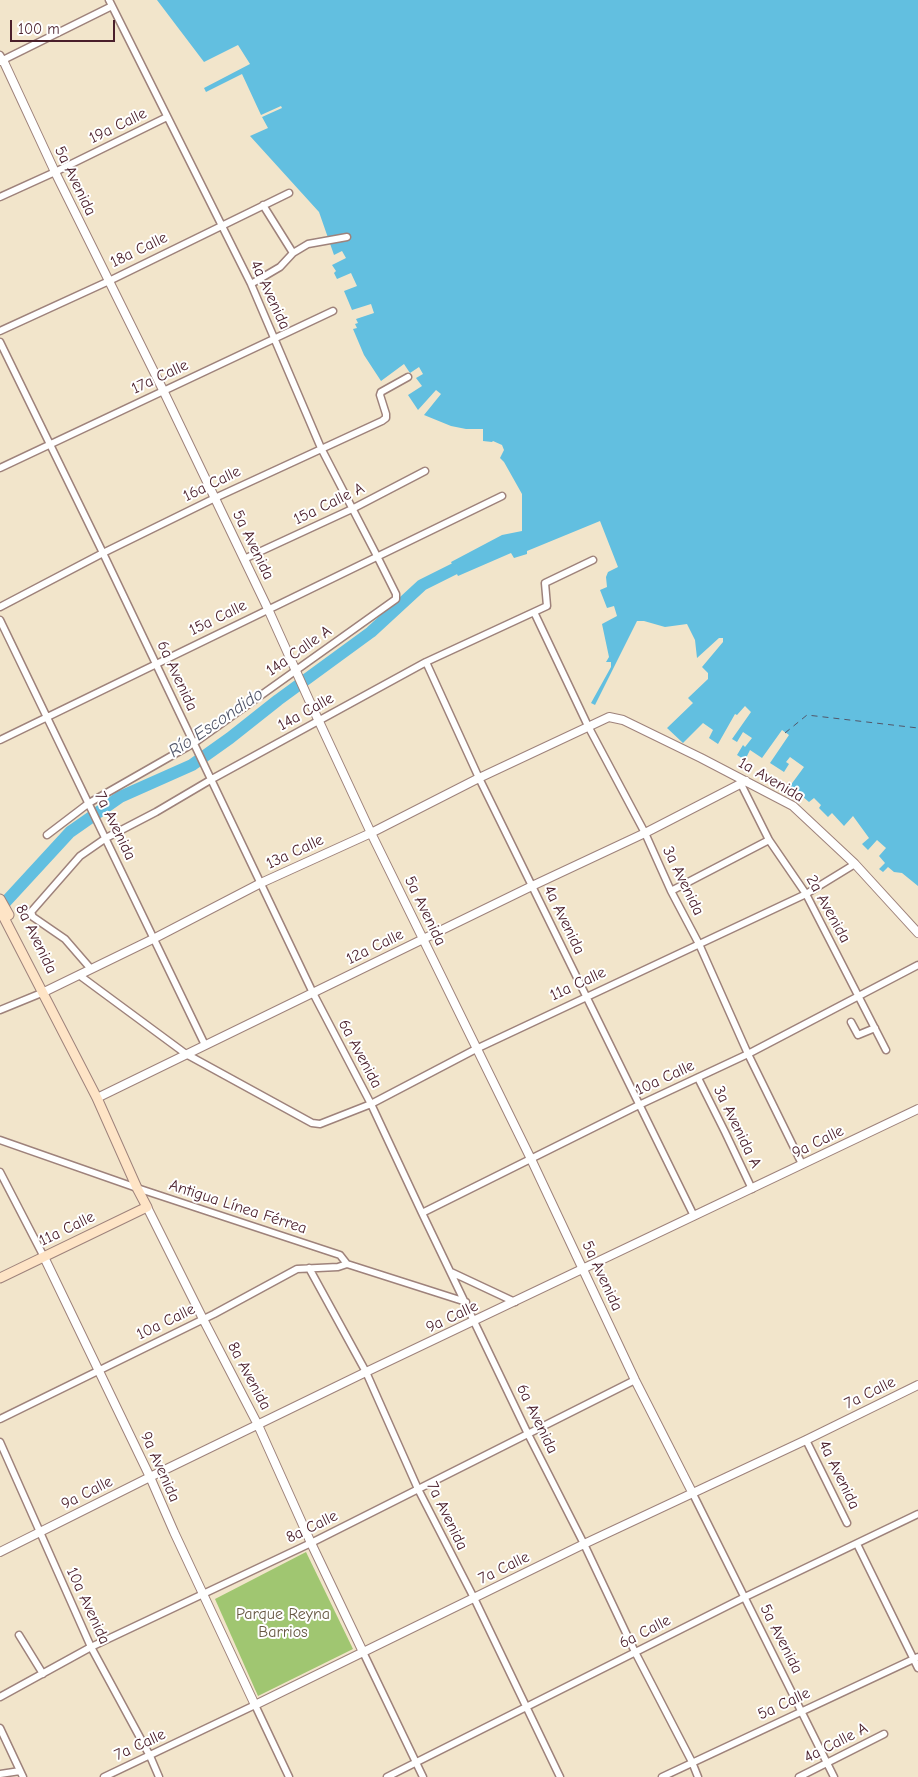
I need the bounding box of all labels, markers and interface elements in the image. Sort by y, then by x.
scale bar [12,10,118,42]
text: 100 m [18,20,60,38]
street label: 19a Calle [86,104,150,148]
street label: 5a Avenida [50,143,100,219]
street label: 18a Calle [107,228,171,272]
street label: 4a Avenida [246,257,294,333]
street label: 17a Calle [128,355,192,399]
street label: 16a Calle [180,462,244,506]
street label: 15a Calle A [290,479,368,529]
street label: 5a Avenida [228,507,278,583]
street label: 15a Calle [186,596,250,640]
street label: 14a Calle A [263,622,335,680]
street label: 6a Avenida [152,638,202,714]
water label: Río Escondido [165,683,267,763]
street label: 14a Calle [275,689,337,735]
street label: 1a Avenida [735,753,807,807]
street label: 7a Avenida [90,789,140,863]
street label: 13a Calle [263,830,327,874]
street label: 3a Avenida [658,843,708,919]
street label: 2a Avenida [801,872,855,946]
street label: 5a Avenida [400,873,450,949]
street label: 4a Avenida [539,882,589,958]
street label: 8a Avenida [11,901,61,977]
street label: 12a Calle [343,925,407,969]
street label: 11a Calle [547,963,609,1005]
street label: 6a Avenida [334,1016,386,1092]
street label: 10a Calle [632,1056,698,1100]
street label: 3a Avenida A [709,1083,765,1171]
street label: 9a Calle [789,1121,847,1163]
street label: Antigua Línea Férrea [167,1176,309,1238]
street label: 11a Calle [36,1207,98,1251]
street label: 5a Avenida [577,1238,627,1314]
street label: 9a Calle [423,1297,481,1337]
street label: 10a Calle [134,1300,198,1344]
street label: 8a Avenida [223,1338,275,1414]
street label: 7a Calle [841,1372,899,1414]
street label: 6a Avenida [512,1381,562,1457]
street label: 9a Avenida [136,1429,184,1505]
street label: 4a Avenida [814,1437,864,1513]
street label: 9a Calle [58,1472,116,1514]
street label: 7a Avenida [422,1479,472,1553]
street label: 8a Calle [283,1506,341,1548]
street label: 7a Calle [475,1547,533,1589]
street label: 10a Avenida [62,1565,114,1647]
street label: 5a Avenida [755,1601,807,1677]
park label: Parque Reyna Barrios [236,1604,330,1642]
street label: 6a Calle [616,1611,674,1653]
street label: 5a Calle [755,1684,813,1724]
street label: 4a Calle A [801,1719,871,1767]
street label: 7a Calle [111,1725,169,1765]

